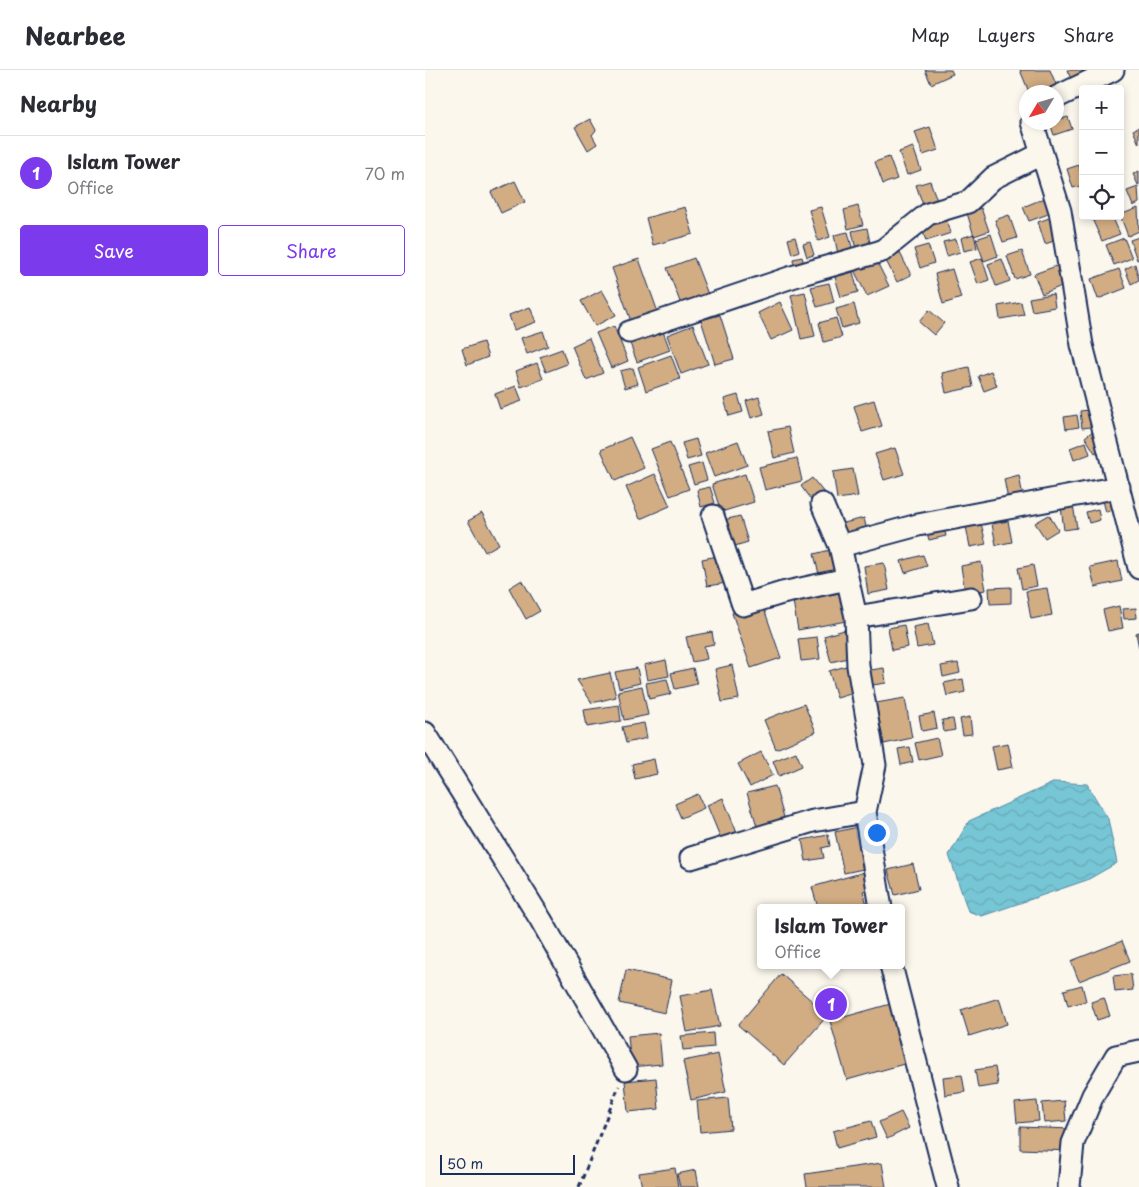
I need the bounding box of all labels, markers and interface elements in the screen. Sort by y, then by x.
text: Nearbee [25,17,126,53]
text: Map [911,21,950,48]
text: Layers [978,21,1035,48]
text: Share [1063,21,1114,48]
north arrow [1019,85,1064,130]
map controls [1079,85,1124,220]
button: + [1079,85,1124,130]
text: Nearby [20,87,97,119]
button: − [1079,130,1124,175]
text: Islam Tower [67,147,180,175]
text: 1 [32,161,40,185]
text: 70 m [365,161,405,185]
text: Office [67,175,114,199]
button: locate [1079,175,1124,220]
button: Save [20,225,208,276]
button: Share [218,225,405,276]
your location [864,820,890,846]
popup [757,904,905,969]
text: Islam Tower [774,911,888,939]
text: Office [774,939,821,963]
pin: 1 [815,985,847,1023]
scale bar [440,1152,575,1175]
text: 50 m [447,1153,483,1174]

